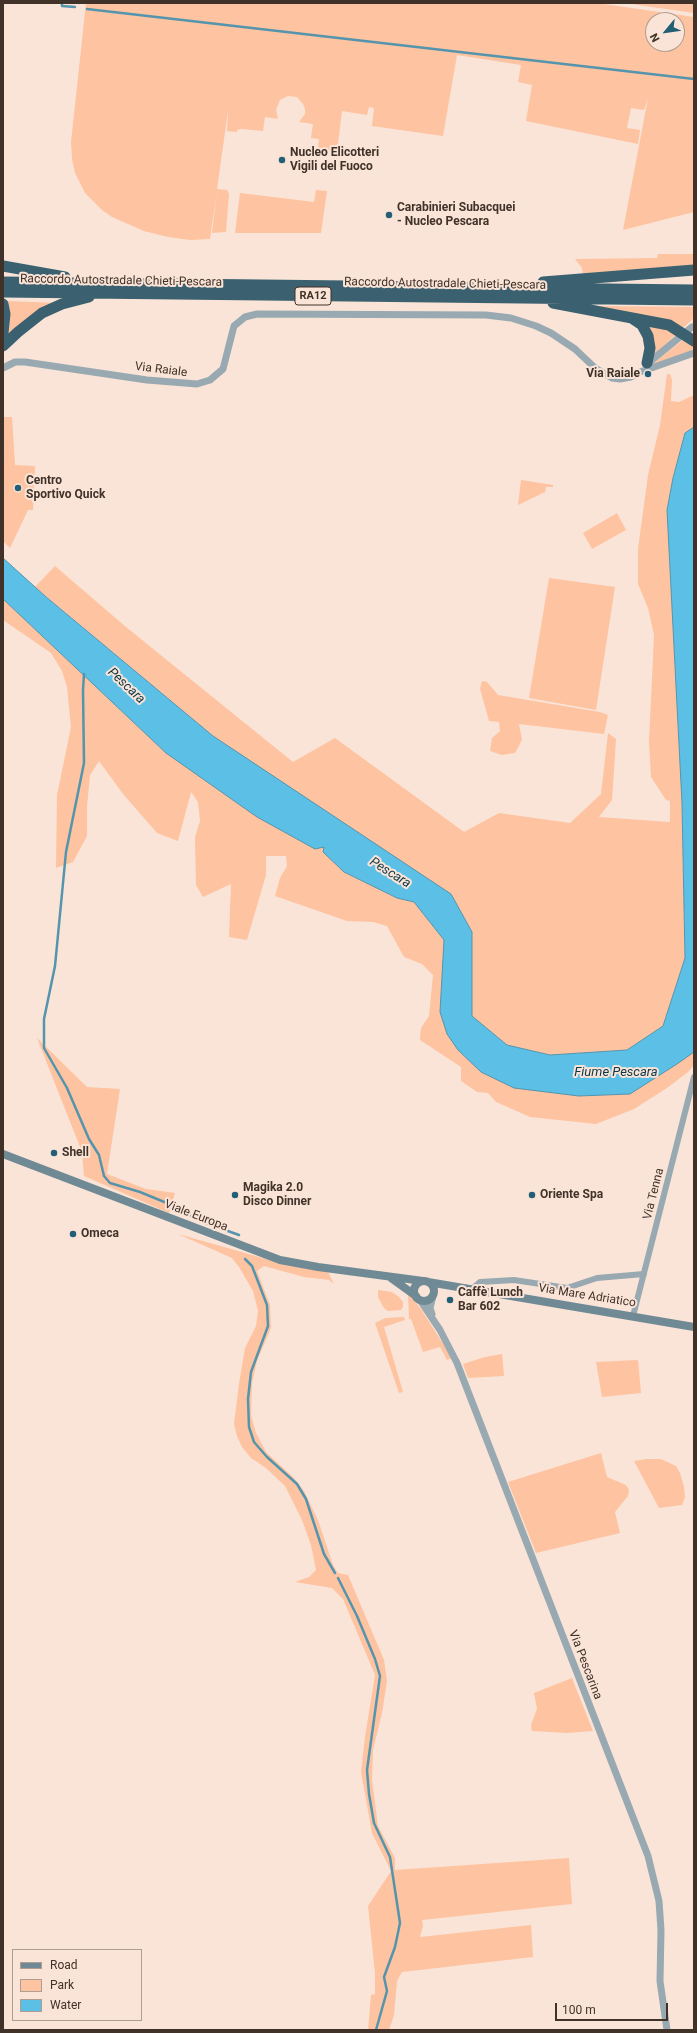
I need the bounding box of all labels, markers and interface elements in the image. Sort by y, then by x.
north arrow [645,12,685,52]
text: N [647,31,663,44]
place label: Nucleo Elicotteri Vigili del Fuoco [290,146,379,174]
marker: Nucleo Elicotteri Vigili del Fuoco [277,155,287,165]
place label: Carabinieri Subacquei - Nucleo Pescara [397,201,515,229]
marker: Carabinieri Subacquei - Nucleo Pescara [384,210,394,220]
street label: Raccordo Autostradale Chieti-Pescara [20,272,222,290]
street label: Raccordo Autostradale Chieti-Pescara [344,275,546,293]
road number: RA12 [295,287,331,305]
street label: Via Raiale [134,360,188,380]
place label: Via Raiale [586,367,640,381]
marker: Via Raiale [643,369,653,379]
place label: Centro Sportivo Quick [26,474,105,502]
marker: Centro Sportivo Quick [13,483,23,493]
water label: Pescara [104,665,148,707]
water label: Pescara [367,854,413,892]
water label: Fiume Pescara [574,1065,658,1081]
place label: Shell [62,1146,89,1160]
marker: Shell [49,1148,59,1158]
street label: Via Tenna [641,1167,667,1221]
place label: Magika 2.0 Disco Dinner [243,1181,311,1209]
place label: Oriente Spa [540,1188,603,1202]
marker: Magika 2.0 Disco Dinner [230,1190,240,1200]
marker: Oriente Spa [527,1190,537,1200]
street label: Viale Europa [162,1197,230,1235]
place label: Omeca [81,1227,119,1241]
marker: Omeca [68,1229,78,1239]
street label: Via Mare Adriatico [537,1281,637,1311]
place label: Caffè Lunch Bar 602 [458,1286,523,1314]
marker: Caffè Lunch Bar 602 [445,1295,455,1305]
street label: Via Pescarina [565,1628,605,1702]
legend [12,1949,142,2021]
text: Road [50,1958,78,1972]
text: Park [50,1978,74,1992]
scale bar [557,1995,670,2021]
text: Water [50,1998,81,2012]
text: 100 m [562,2003,596,2017]

